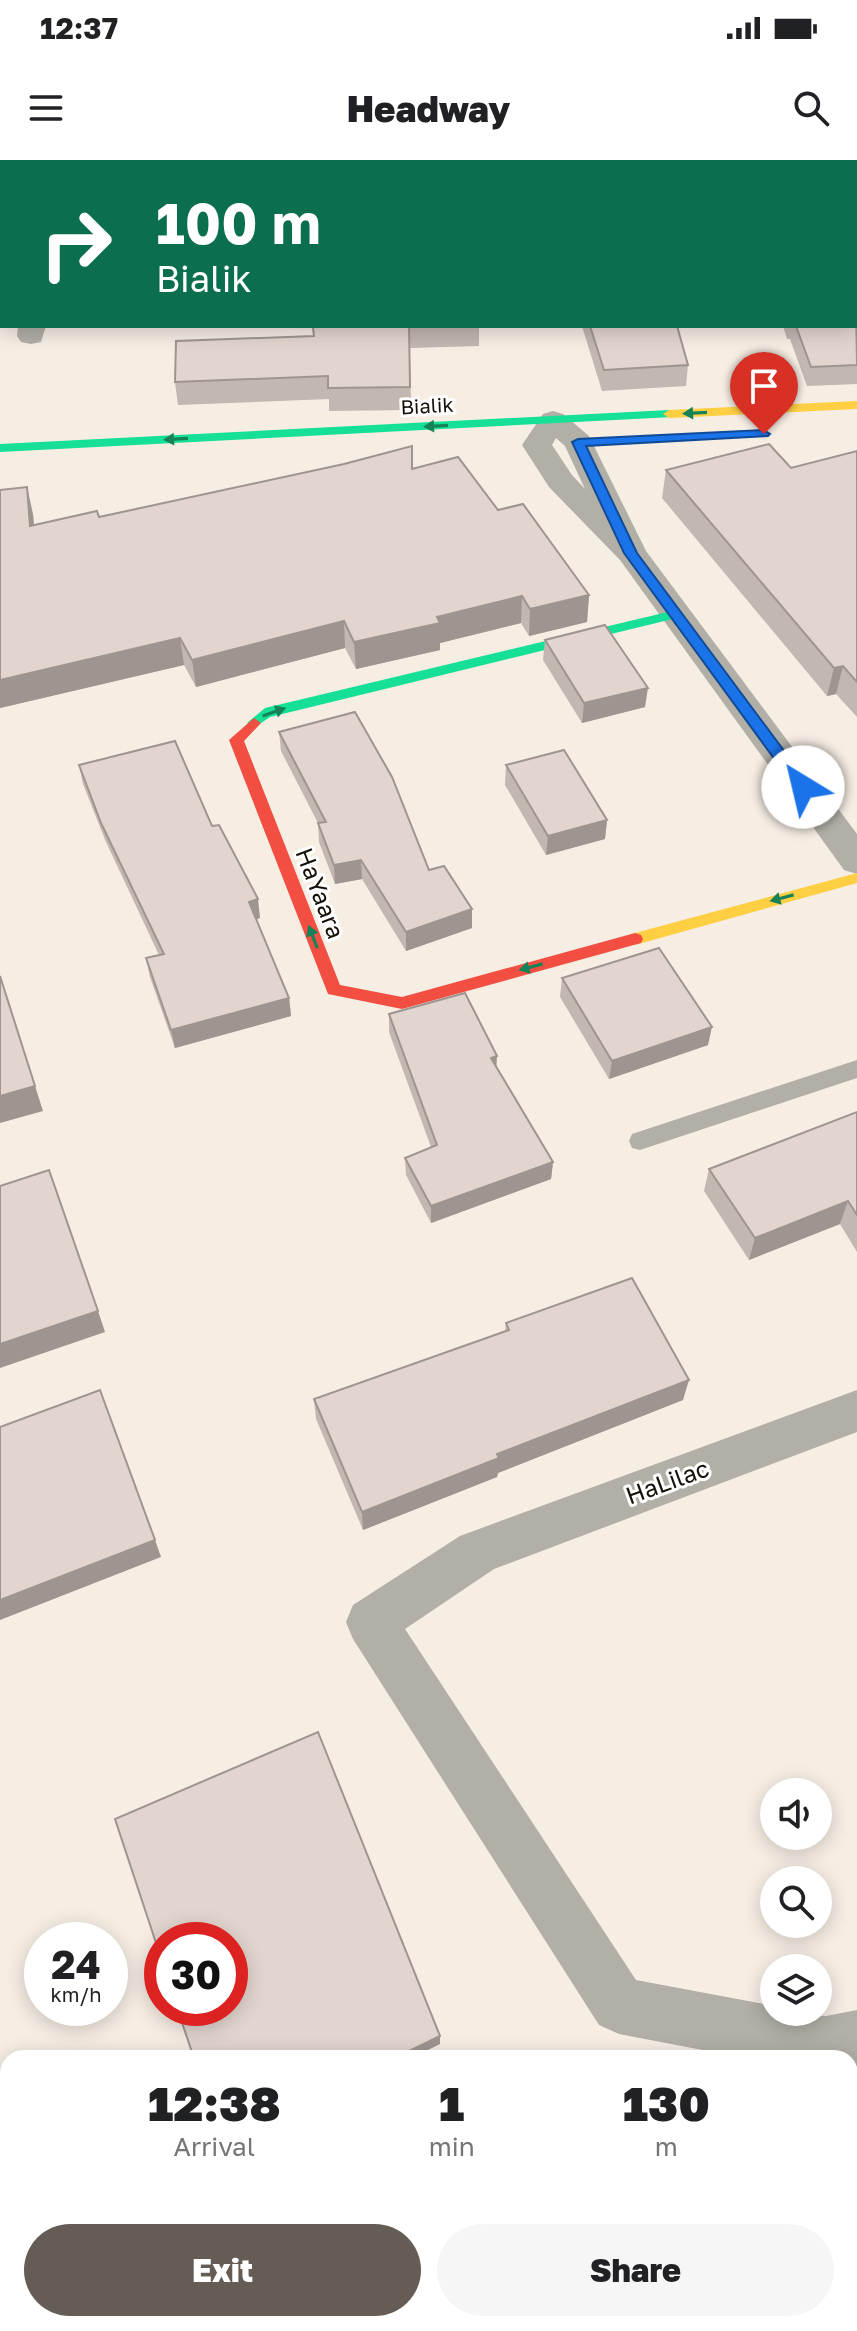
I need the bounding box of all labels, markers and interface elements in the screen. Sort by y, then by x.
text: 12:37 [40,10,118,46]
icon: menu [24,86,68,130]
icon: search [789,86,833,130]
text: Headway [347,87,510,130]
text: 100 m [156,189,321,256]
icon: right [24,192,128,296]
text: Bialik [156,257,252,300]
pin [730,352,798,434]
icon: arrive [742,364,786,408]
street label: Bialik [400,392,454,418]
one-way arrow [682,407,707,420]
one-way arrow [422,420,448,433]
one-way arrow [163,433,188,446]
one-way arrow [262,706,286,718]
position arrow [761,745,845,829]
street label: HaYaara [290,843,352,943]
one-way arrow [769,893,794,905]
one-way arrow [306,925,319,949]
one-way arrow [519,961,543,974]
street label: HaLilac [622,1453,712,1509]
map controls [760,1778,832,2026]
button: sound [760,1778,832,1850]
button: search [760,1866,832,1938]
speed limit sign: 30 [144,1922,248,2026]
text: 24 [51,1940,101,1988]
button: layers [760,1954,832,2026]
text: km/h [51,1982,101,2006]
text: 12:38 [148,2074,281,2132]
text: 1 [439,2074,464,2132]
text: 130 [623,2074,710,2132]
text: Arrival [174,2131,255,2162]
text: min [429,2131,475,2162]
text: m [655,2131,678,2162]
button: Exit [24,2224,421,2316]
button: Share [437,2224,834,2316]

